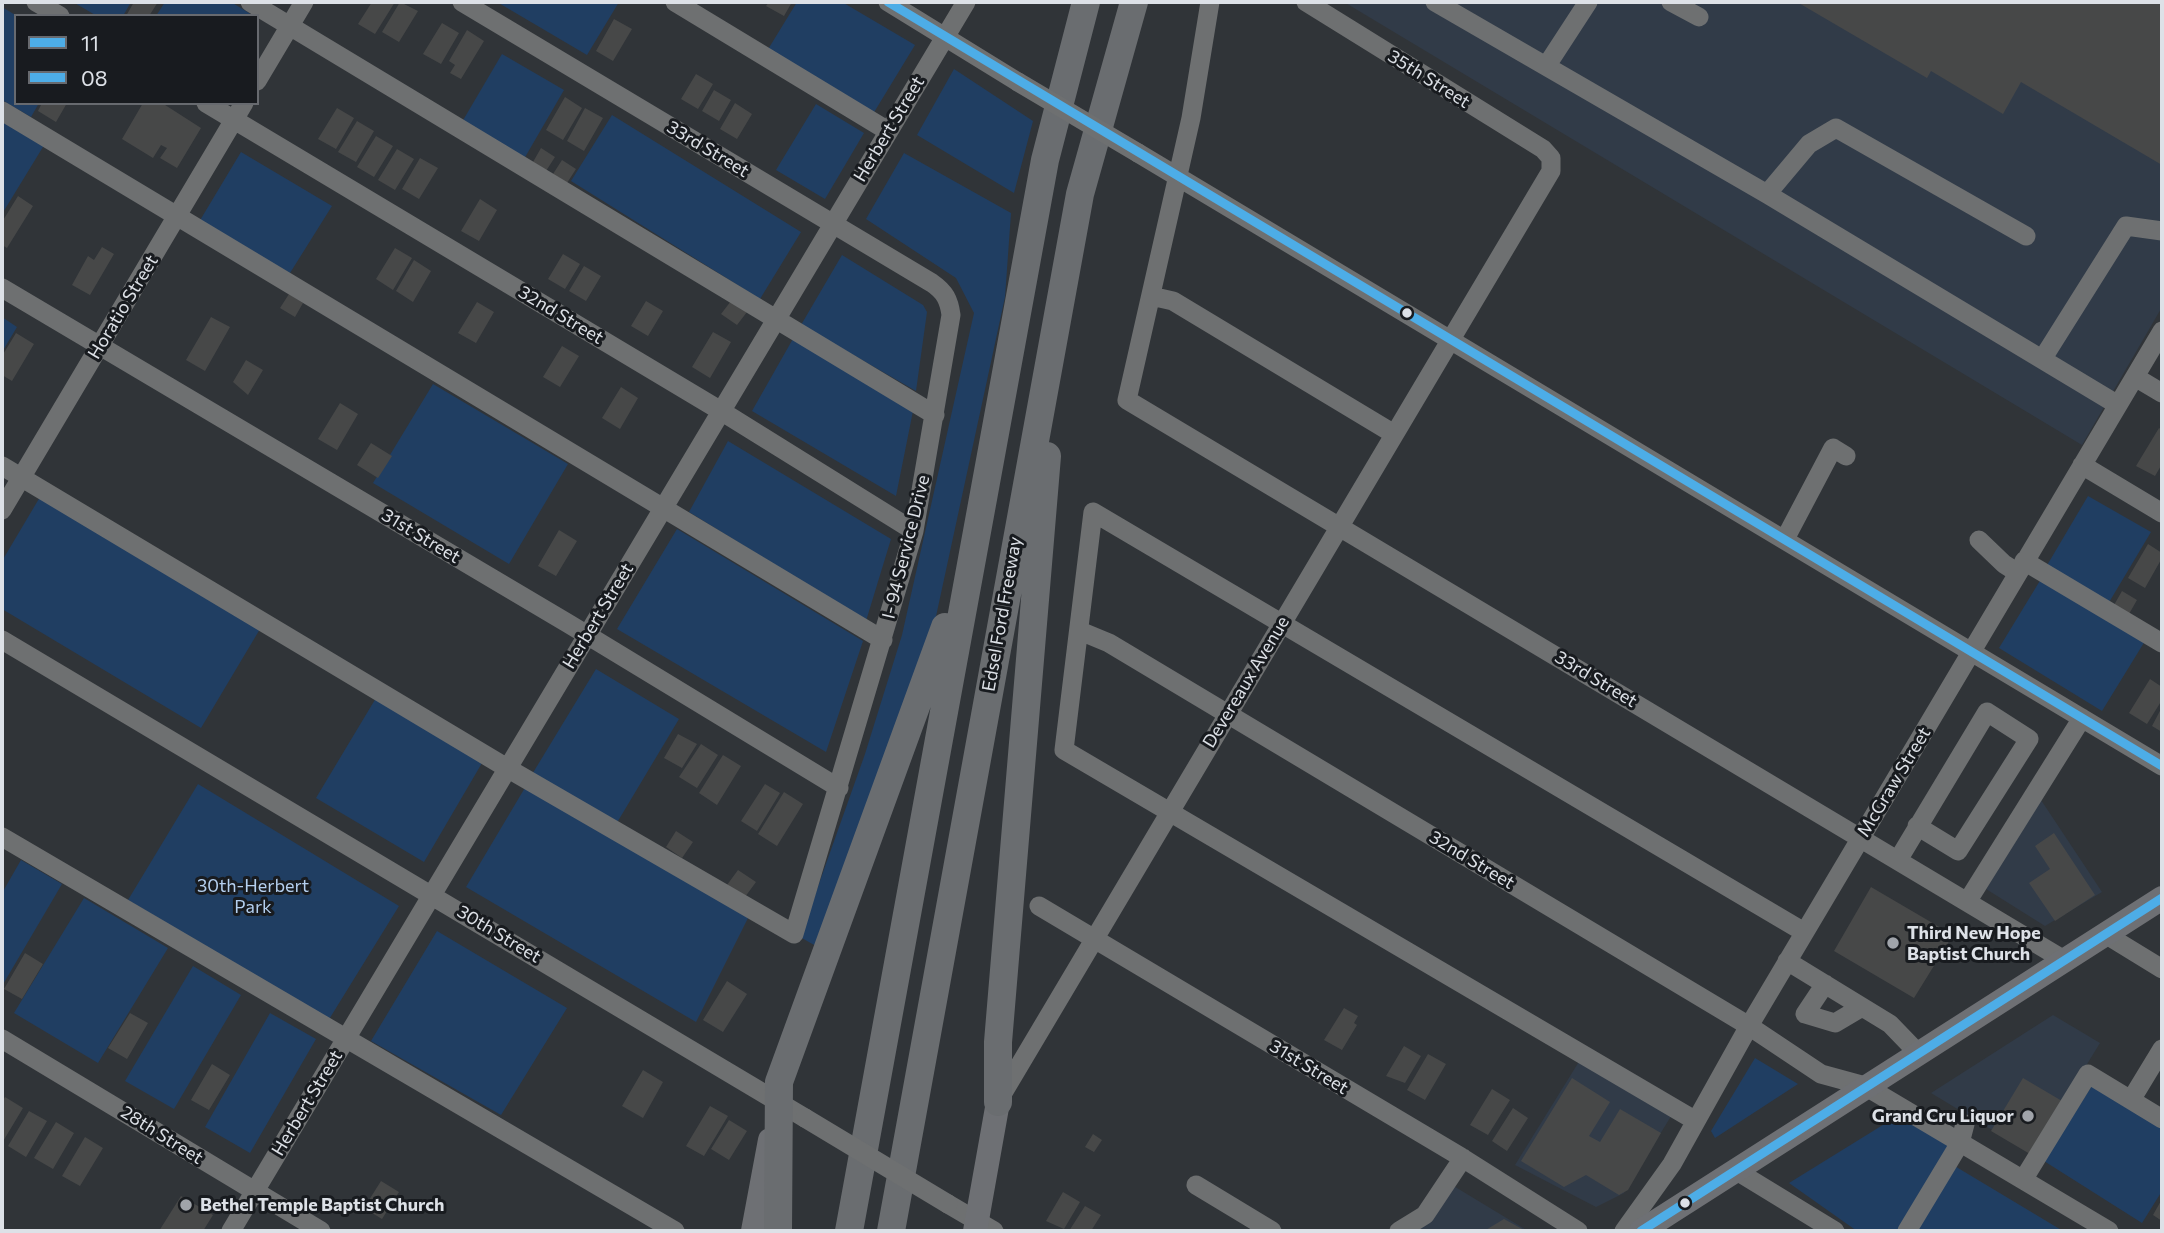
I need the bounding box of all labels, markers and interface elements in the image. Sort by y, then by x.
legend [14,14,259,105]
text: 11 [81,30,99,55]
street label: 35th Street [1384,45,1474,113]
text: 08 [81,65,107,90]
street label: Herbert Street [849,72,929,186]
street label: 33rd Street [663,116,753,182]
street label: Horatio Street [83,251,163,363]
street label: 32nd Street [515,281,607,349]
unlabelled marker [1400,306,1414,320]
street label: I- 94 Service Drive [878,473,934,621]
street label: 31st Street [378,504,464,568]
street label: Edsel Ford Freeway [978,535,1026,693]
street label: Herbert Street [558,559,638,673]
street label: Devereaux Avenue [1198,612,1294,752]
street label: 33rd Street [1551,646,1641,712]
street label: McGraw Street [1853,723,1935,841]
street label: 32nd Street [1426,826,1518,894]
park label: 30th-Herbert Park [197,875,309,917]
street label: 30th Street [453,901,545,967]
place label: Third New Hope Baptist Church [1907,922,2041,964]
marker: Third New Hope Baptist Church [1885,935,1901,951]
street label: 31st Street [1266,1035,1352,1099]
street label: Herbert Street [267,1046,347,1160]
street label: 28th Street [117,1101,207,1169]
place label: Grand Cru Liquor [1872,1105,2014,1127]
marker: Grand Cru Liquor [2020,1108,2036,1124]
place label: Bethel Temple Baptist Church [200,1194,444,1216]
unlabelled marker [1678,1196,1692,1210]
marker: Bethel Temple Baptist Church [178,1197,194,1213]

